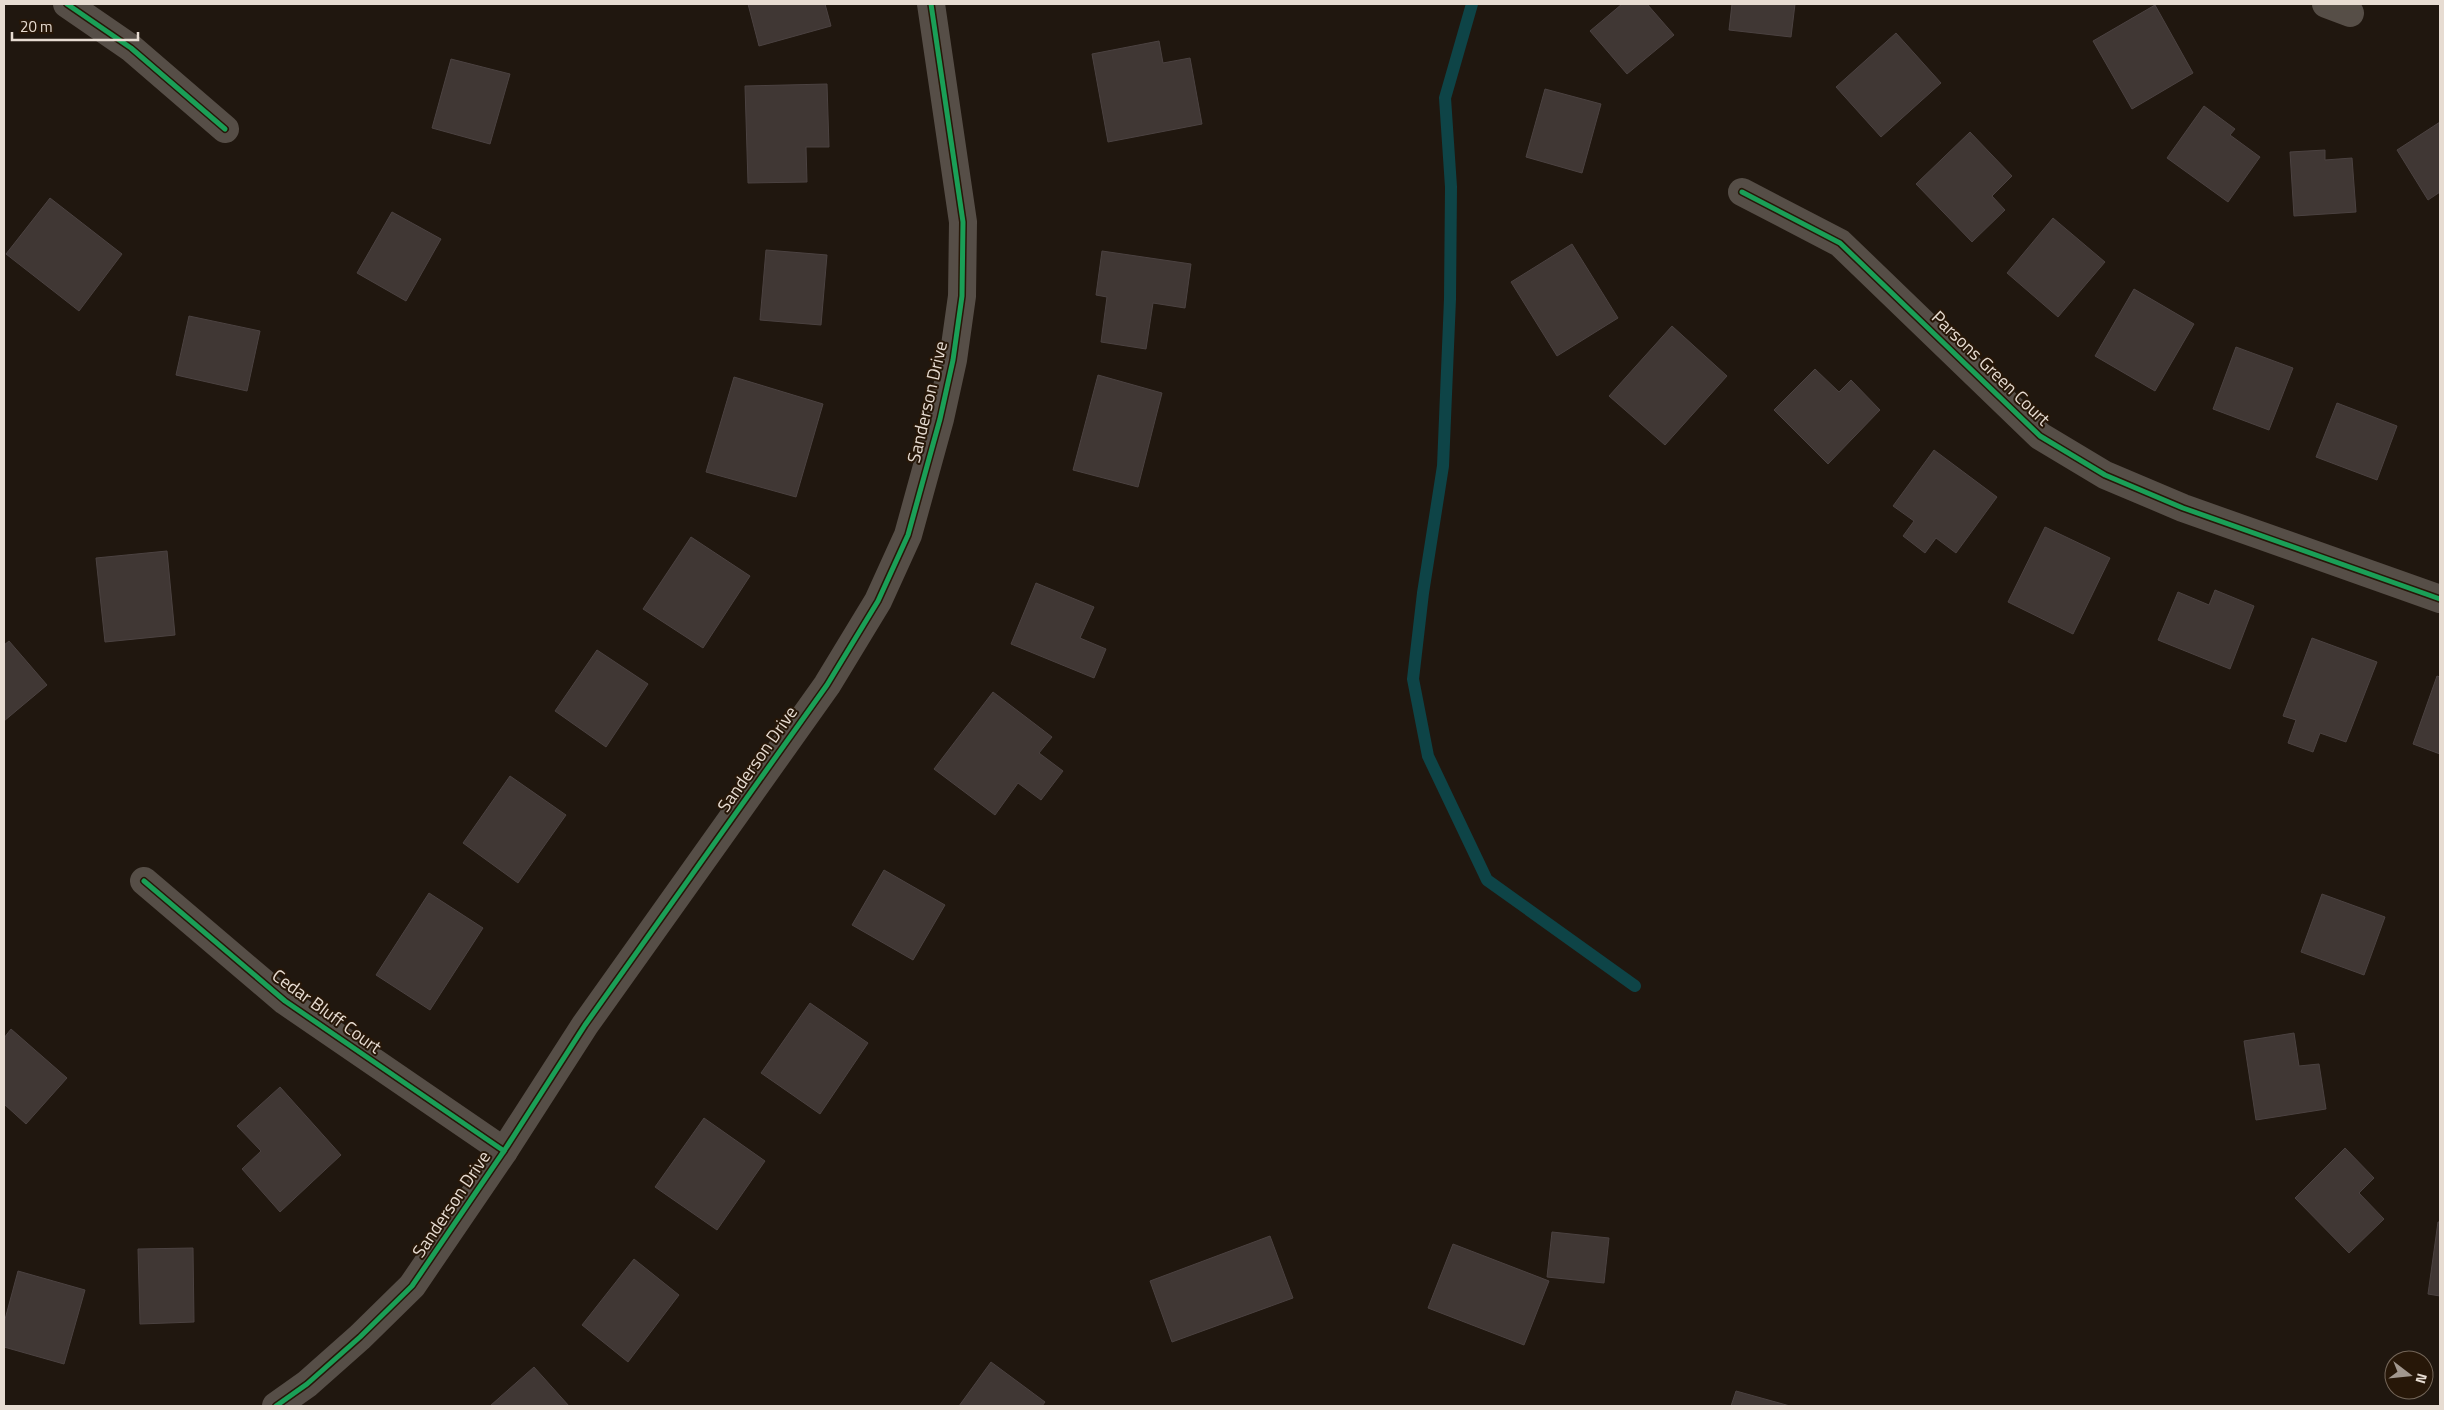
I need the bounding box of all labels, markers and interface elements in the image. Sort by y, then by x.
scale bar [12,10,139,42]
text: 20 m [20,15,53,38]
street label: Parsons Green Court [1926,304,2057,432]
street label: Sanderson Drive [900,338,954,466]
street label: Sanderson Drive [710,700,804,818]
street label: Cedar Bluff Court [267,962,388,1060]
street label: Sanderson Drive [405,1145,497,1263]
north arrow [2384,1350,2434,1400]
text: N [2411,1371,2433,1386]

